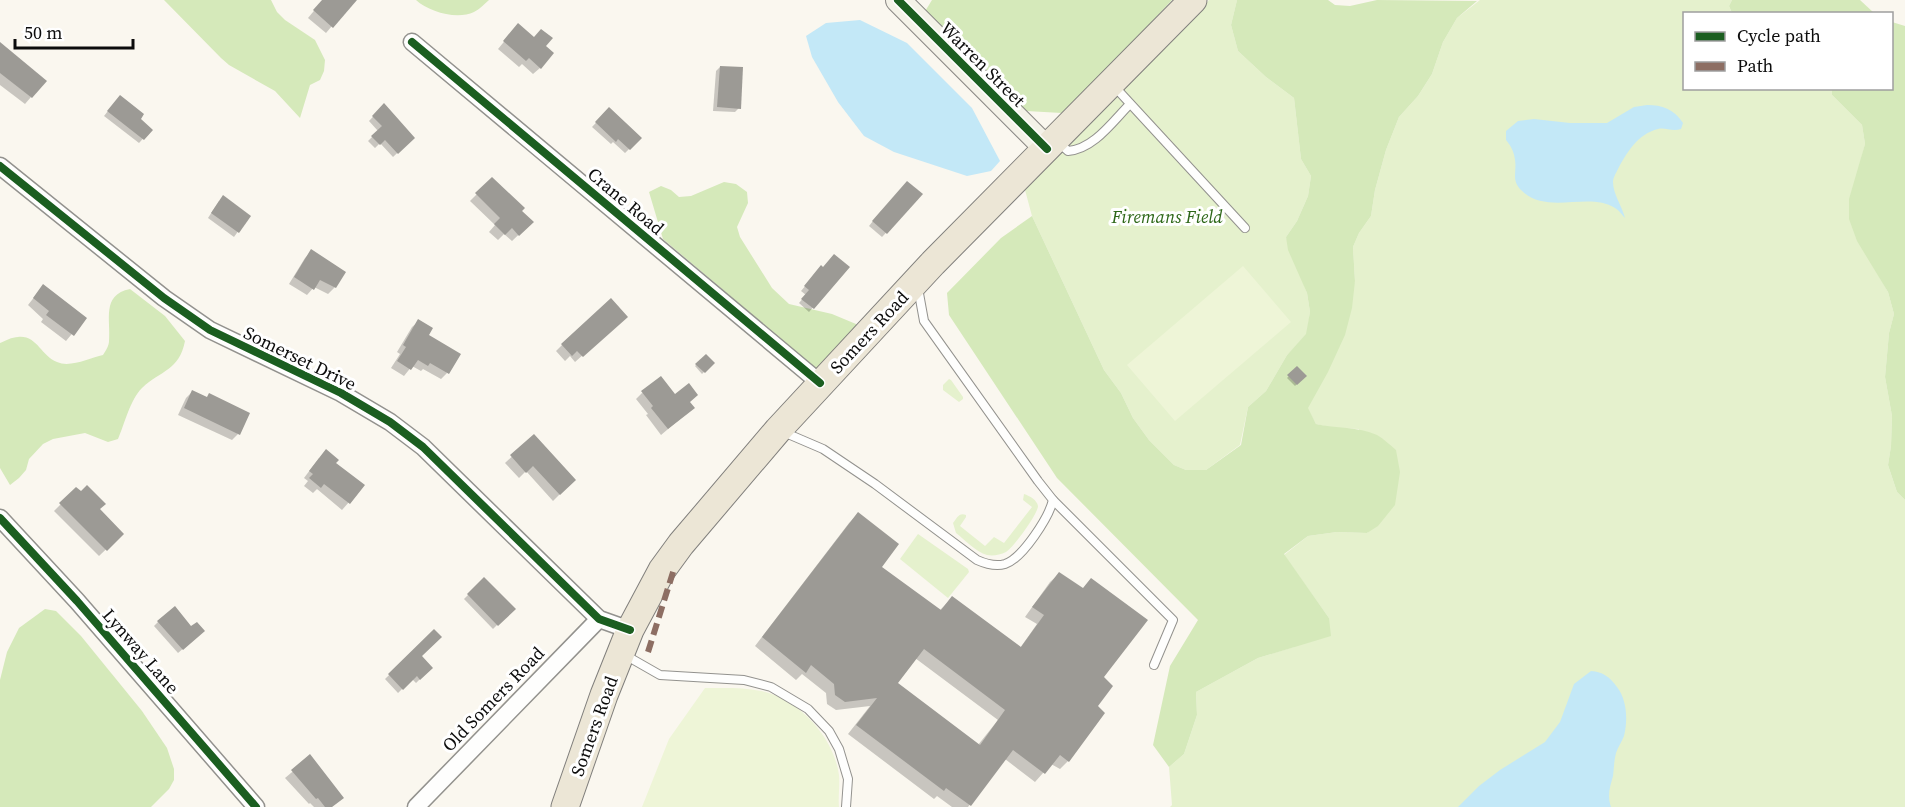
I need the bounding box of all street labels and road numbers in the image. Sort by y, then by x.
street label: Warren Street [935,16,1031,112]
street label: Crane Road [582,162,670,240]
street label: Somers Road [824,285,914,379]
street label: Somerset Drive [240,320,360,396]
street label: Lynway Lane [97,603,185,699]
street label: Old Somers Road [436,641,550,757]
street label: Somers Road [564,673,624,779]

